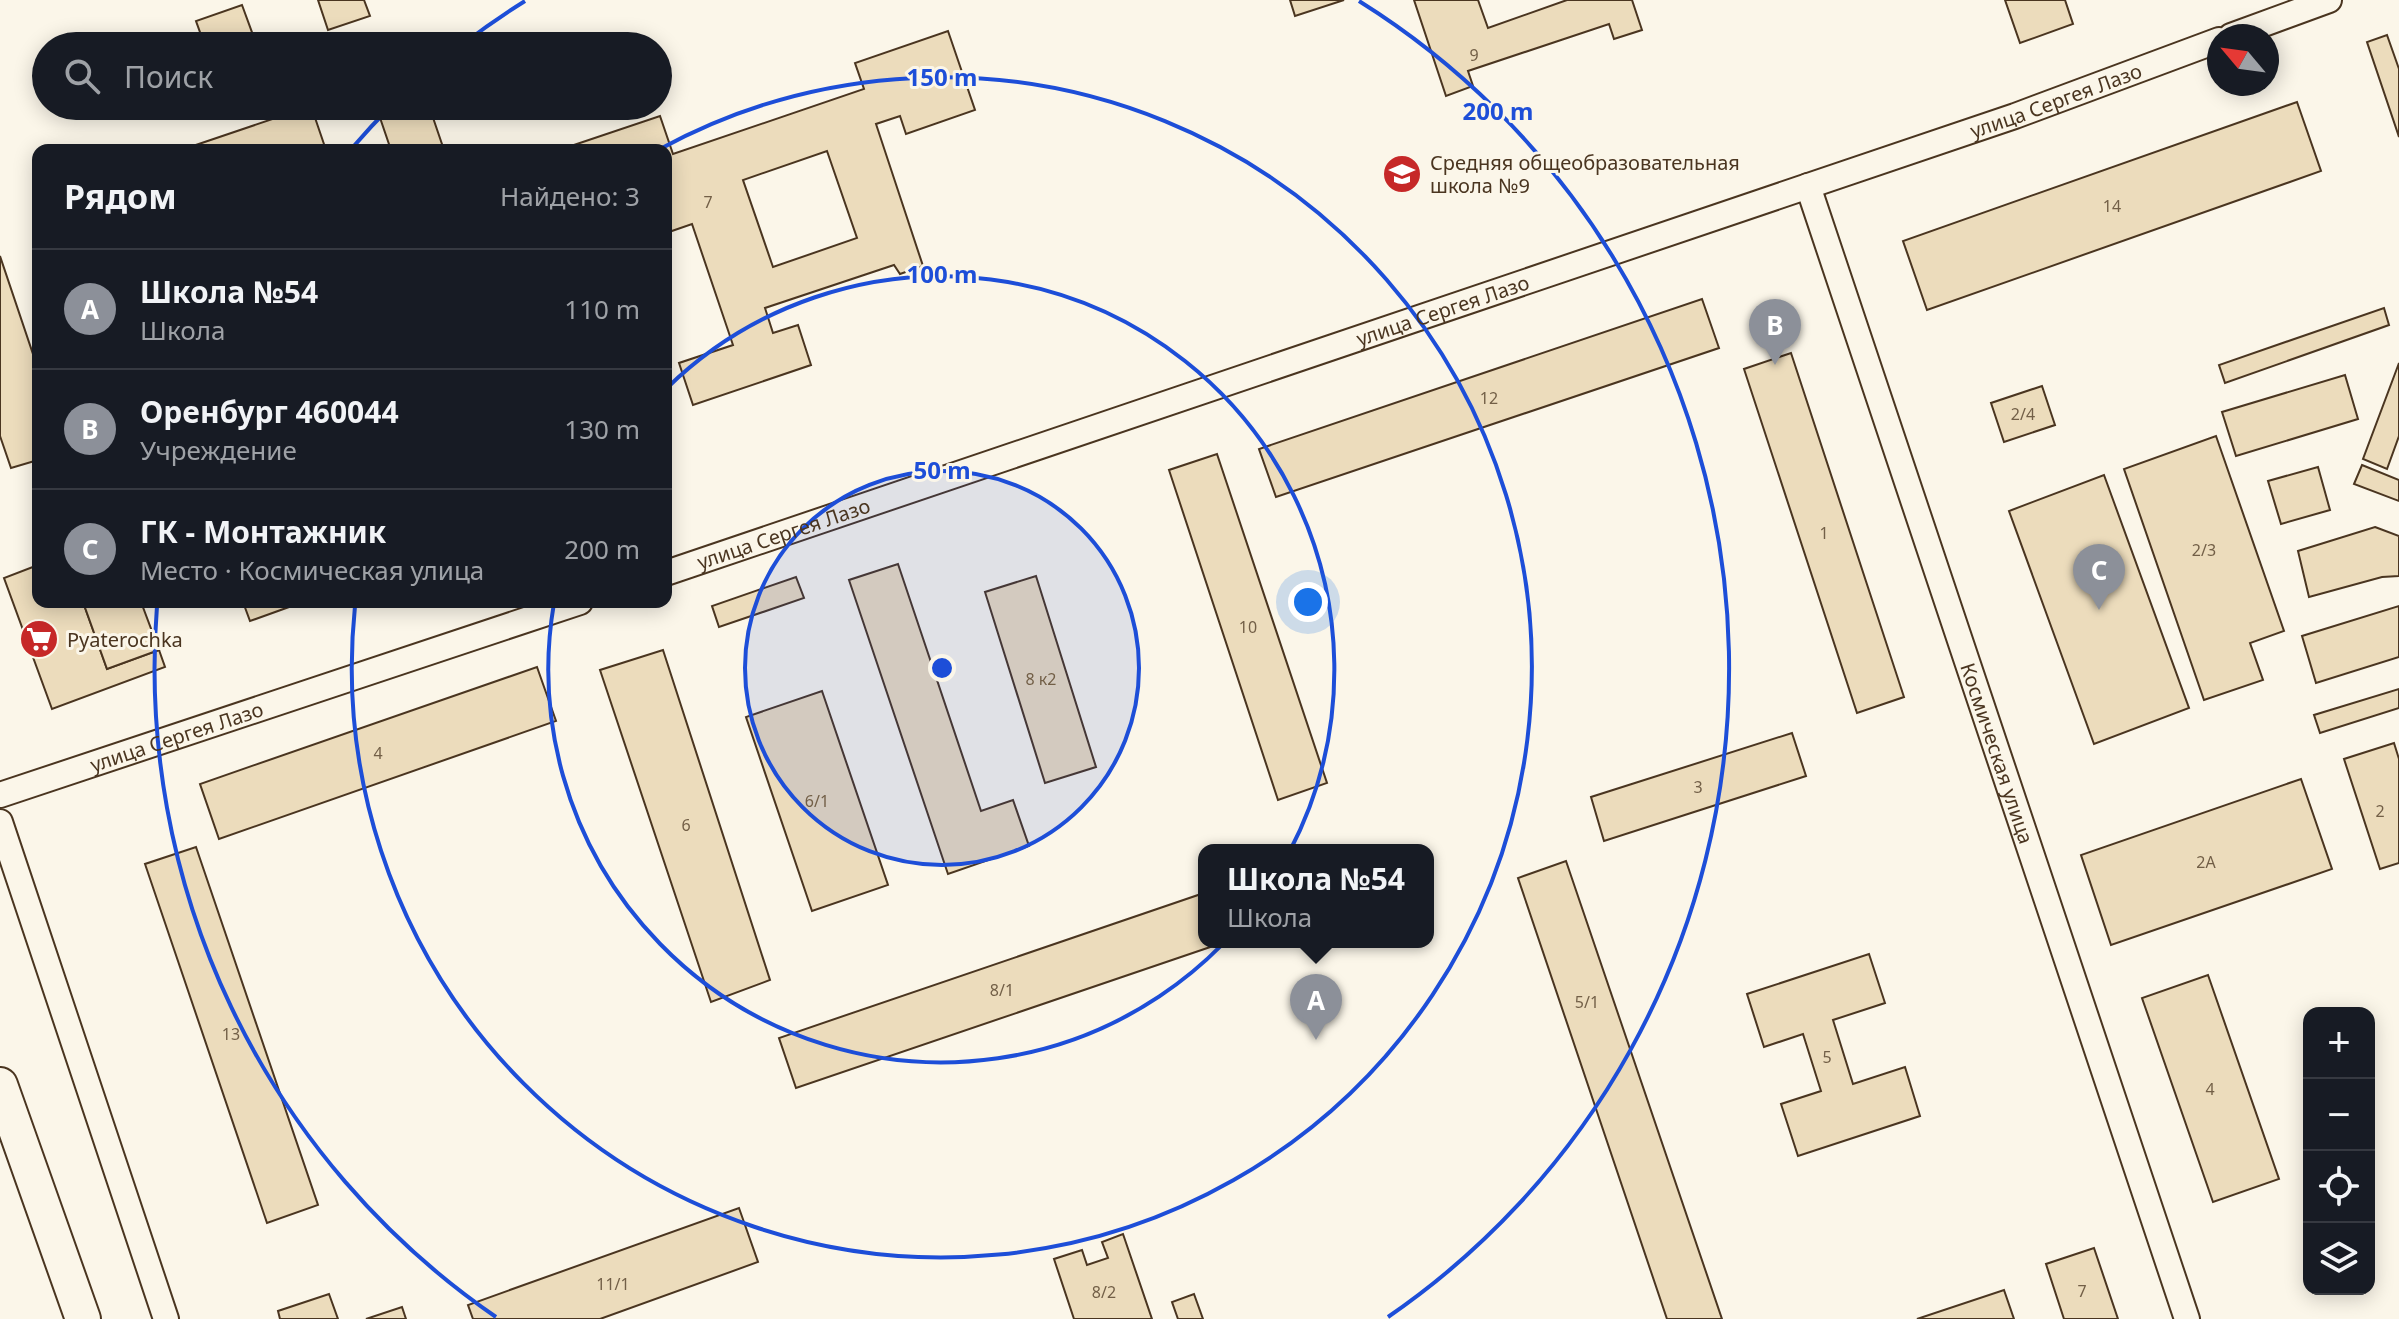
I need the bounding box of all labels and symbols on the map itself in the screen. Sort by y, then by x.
north arrow [2207,24,2279,96]
house number: 9 [1469,44,1479,66]
street label: улица Сергея Лазо [1966,57,2145,144]
text: 150 m [907,60,977,93]
text: 200 m [1463,94,1533,127]
place label: Средняя общеобразовательная школа №9 [1430,149,1740,199]
school or university icon: Средняя общеобразовательная школа №9 [1381,153,1423,195]
house number: 7 [703,191,713,213]
house number: 14 [2103,195,2121,217]
text: 100 m [907,257,977,290]
street label: улица Сергея Лазо [1353,268,1533,352]
pin: B [1749,299,1801,365]
house number: 12 [1480,387,1498,409]
house number: 2/4 [2011,403,2035,425]
text: 50 m [913,453,971,486]
street label: улица Сергея Лазо [693,491,873,575]
house number: 1 [1819,522,1829,544]
house number: 2/3 [2192,539,2216,561]
pin: C [2073,544,2125,610]
your location [1288,582,1328,622]
house number: 10 [1239,616,1257,638]
supermarket icon: Pyaterochka [18,618,60,660]
place label: Pyaterochka [67,626,183,653]
centre of rings [928,654,956,682]
street label: Космическая улица [1955,659,2041,847]
house number: 8 к2 [1026,668,1056,690]
street label: улица Сергея Лазо [86,695,267,778]
house number: 4 [373,742,383,764]
house number: 3 [1693,776,1703,798]
house number: 6/1 [805,790,829,812]
house number: 2 [2375,800,2385,822]
house number: 6 [681,814,691,836]
house number: 2А [2196,851,2216,873]
pin: A [1290,974,1342,1040]
house number: 8/1 [990,979,1014,1001]
house number: 5/1 [1575,991,1599,1013]
house number: 13 [222,1023,240,1045]
house number: 5 [1822,1046,1832,1068]
house number: 4 [2205,1078,2215,1100]
house number: 11/1 [596,1273,630,1295]
house number: 7 [2077,1280,2087,1302]
house number: 8/2 [1092,1281,1116,1303]

